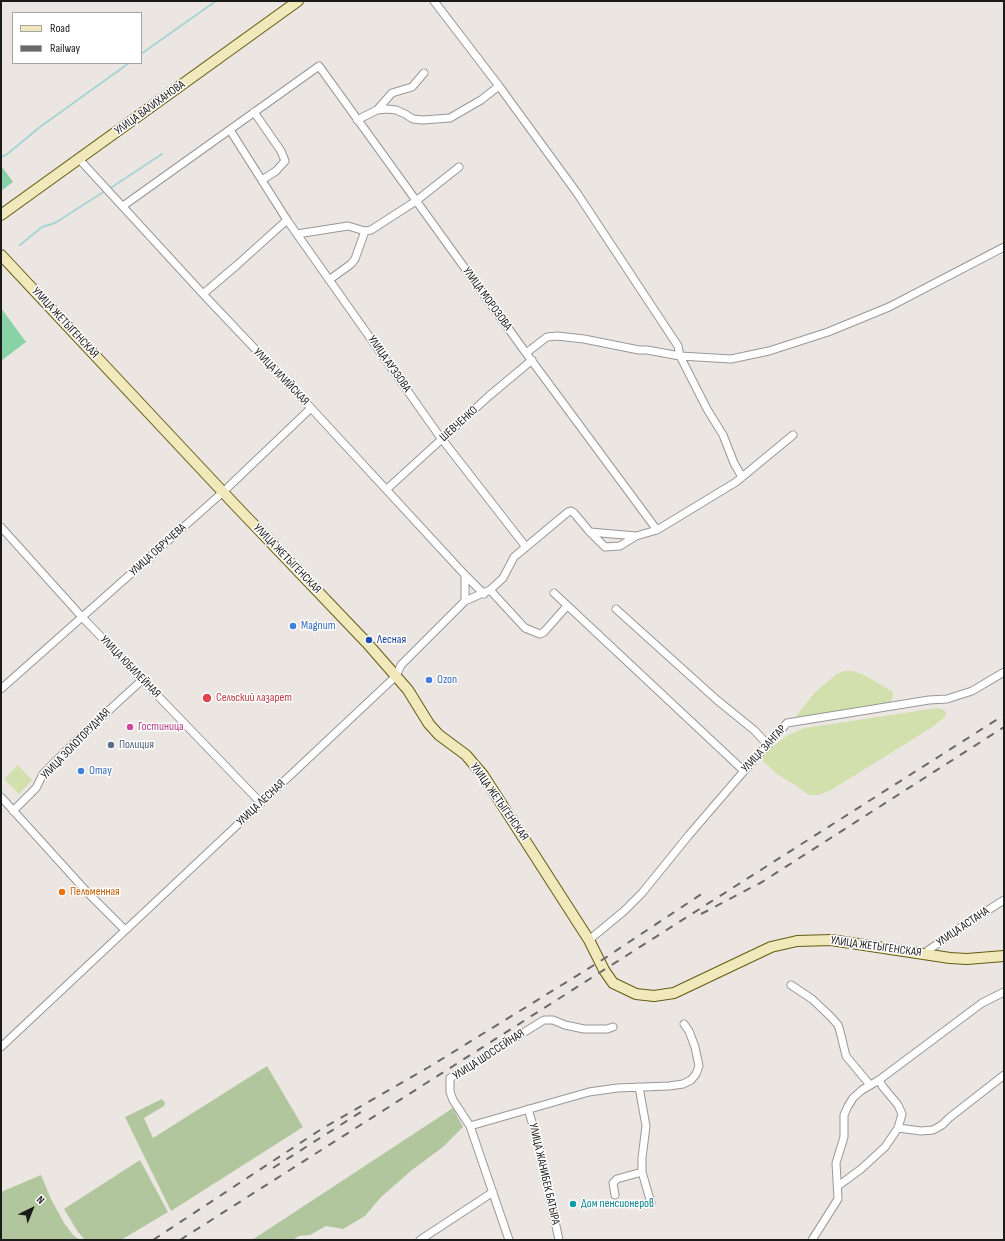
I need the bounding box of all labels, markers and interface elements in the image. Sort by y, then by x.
legend [12,12,142,64]
text: Road [50,21,70,36]
text: Railway [50,41,80,56]
street label: УЛИЦА ВАЛИХАНОВА [112,78,188,138]
street label: УЛИЦА МОРОЗОВА [459,265,515,333]
street label: УЛИЦА ЖЕТЫГЕНСКАЯ [29,285,101,361]
street label: УЛИЦА АУЭЗОВА [364,333,414,395]
street label: УЛИЦА ИЛИЙСКАЯ [250,345,312,409]
street label: ШЕВЧЕНКО [437,403,481,445]
street label: УЛИЦА ОБРУЧЕВА [127,521,189,579]
street label: УЛИЦА ЖЕТЫГЕНСКАЯ [250,521,324,597]
place label: Magnum [301,619,335,633]
marker: Magnum [288,621,298,631]
street label: УЛИЦА ЮБИЛЕЙНАЯ [97,633,163,701]
place label: Лесная [377,633,406,647]
marker: Лесная [364,635,374,645]
place label: Ozon [437,673,457,687]
marker: Ozon [424,675,434,685]
place label: Сельский лазарет [216,691,292,705]
marker: Сельский лазарет [201,692,213,704]
street label: УЛИЦА ЗОЛОТОРУДНАЯ [38,705,114,783]
place label: Гостиница [138,720,184,734]
marker: Гостиница [125,722,135,732]
street label: УЛИЦА ЗАНГАР [738,722,790,776]
place label: Полиция [119,738,154,752]
marker: Полиция [106,740,116,750]
street label: УЛИЦА ЖЕТЫГЕНСКАЯ [467,760,531,844]
place label: Отау [89,764,112,778]
marker: Отау [76,766,86,776]
street label: УЛИЦА ЛЕСНАЯ [234,777,288,829]
place label: Пельменная [70,885,120,899]
marker: Пельменная [57,887,67,897]
street label: УЛИЦА АСТАНА [934,904,992,950]
street label: УЛИЦА ЖЕТЫГЕНСКАЯ [830,933,922,961]
street label: УЛИЦА ШОССЕЙНАЯ [451,1027,527,1083]
street label: УЛИЦА ЖАНИБЕК БАТЫРА [525,1122,563,1226]
north arrow [12,1189,52,1229]
text: N [34,1193,47,1207]
place label: Дом пенсионеров [581,1197,654,1211]
marker: Дом пенсионеров [568,1199,578,1209]

